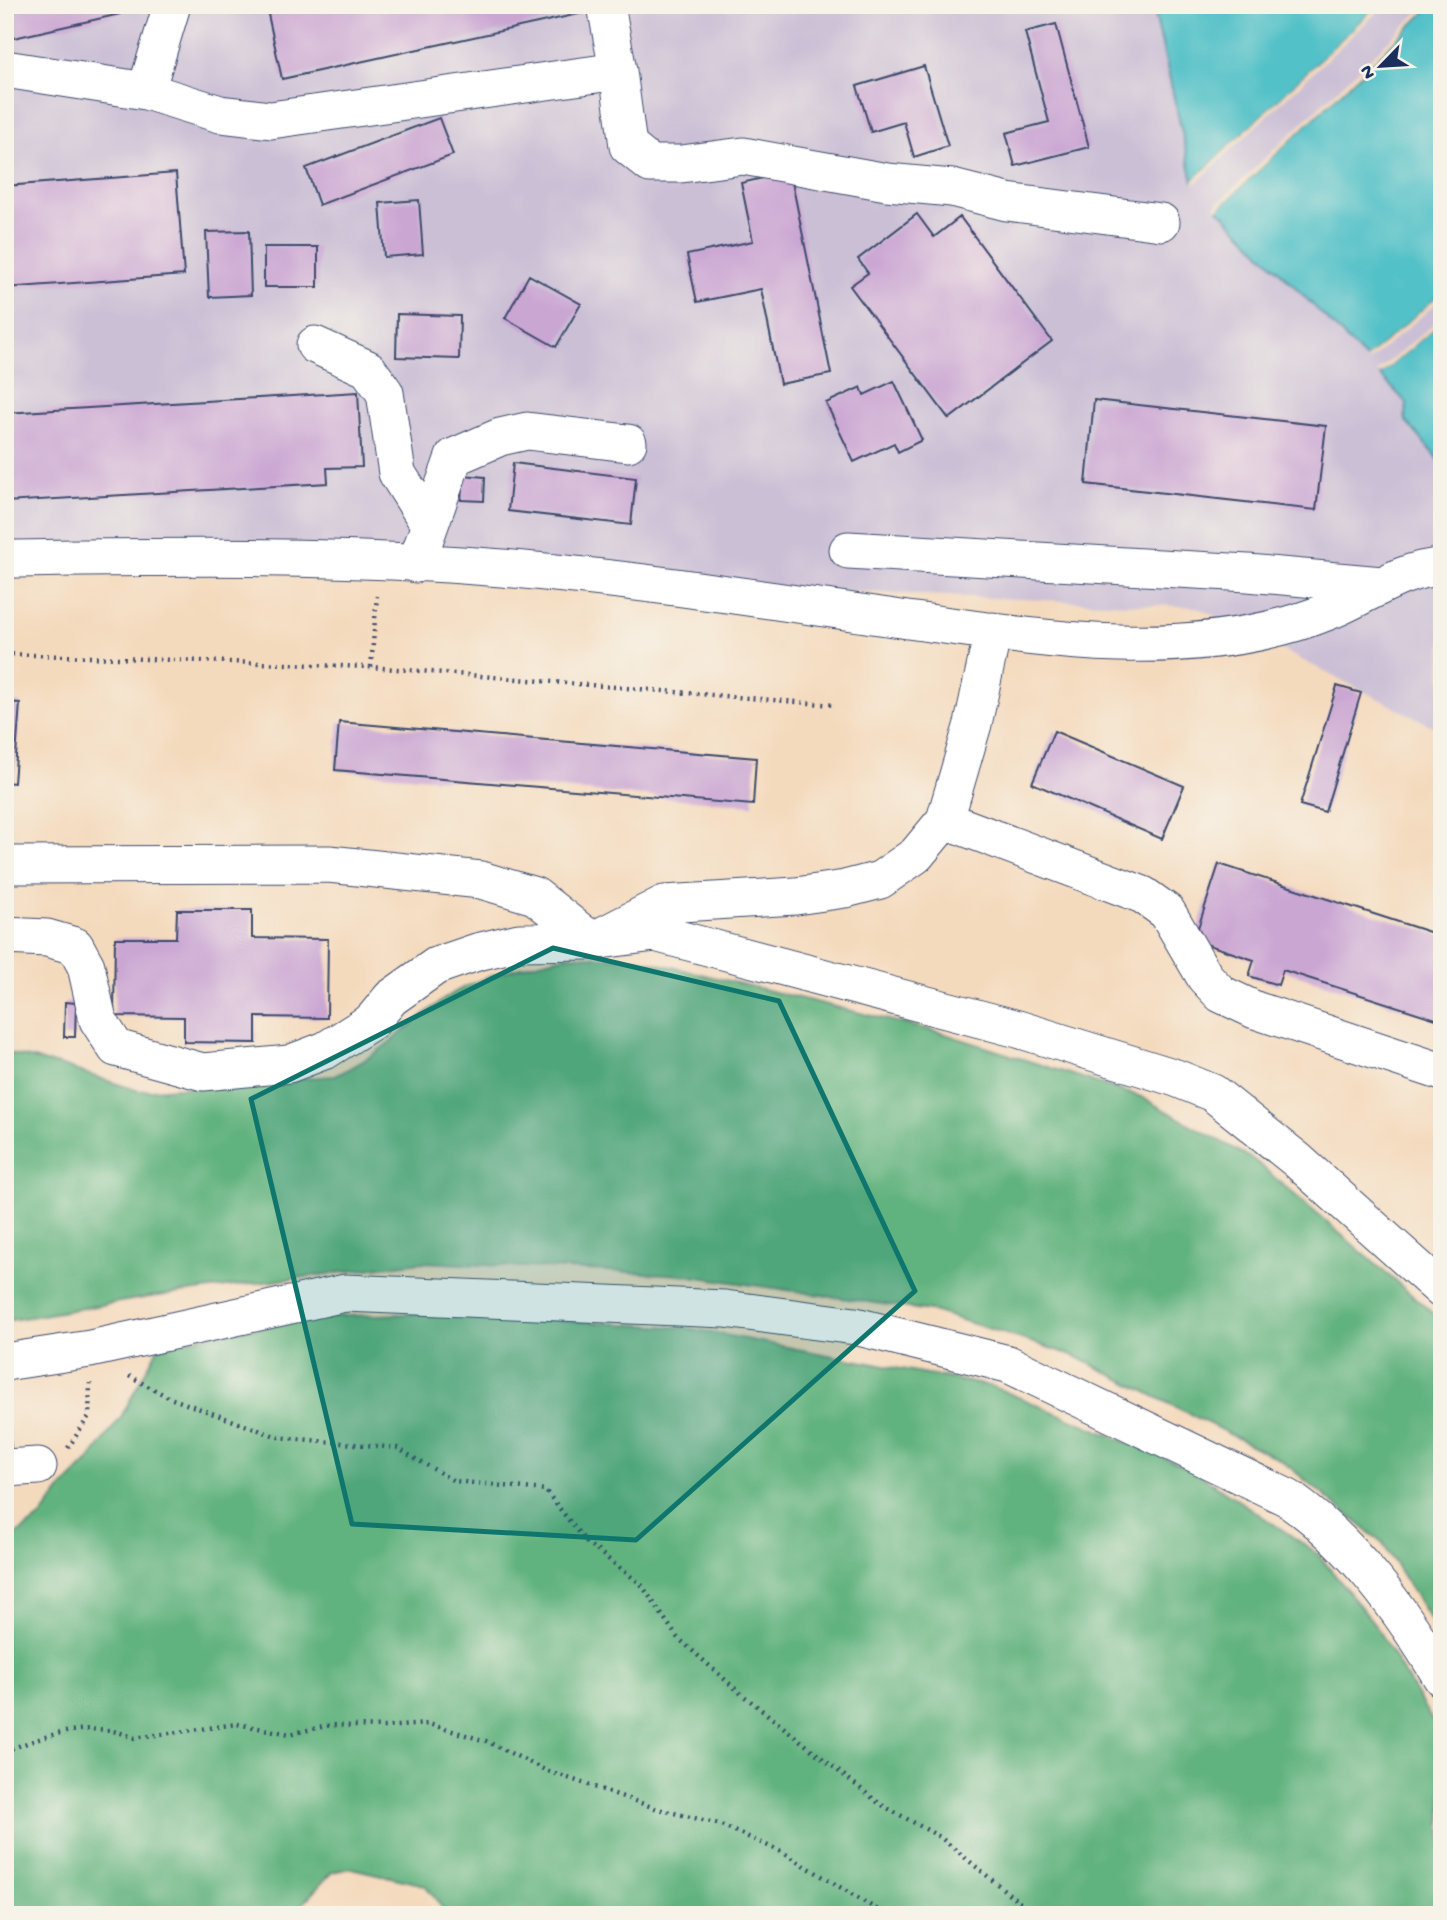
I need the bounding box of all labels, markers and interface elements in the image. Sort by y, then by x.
north arrow [1346,32,1416,102]
text: N [1356,61,1382,82]

